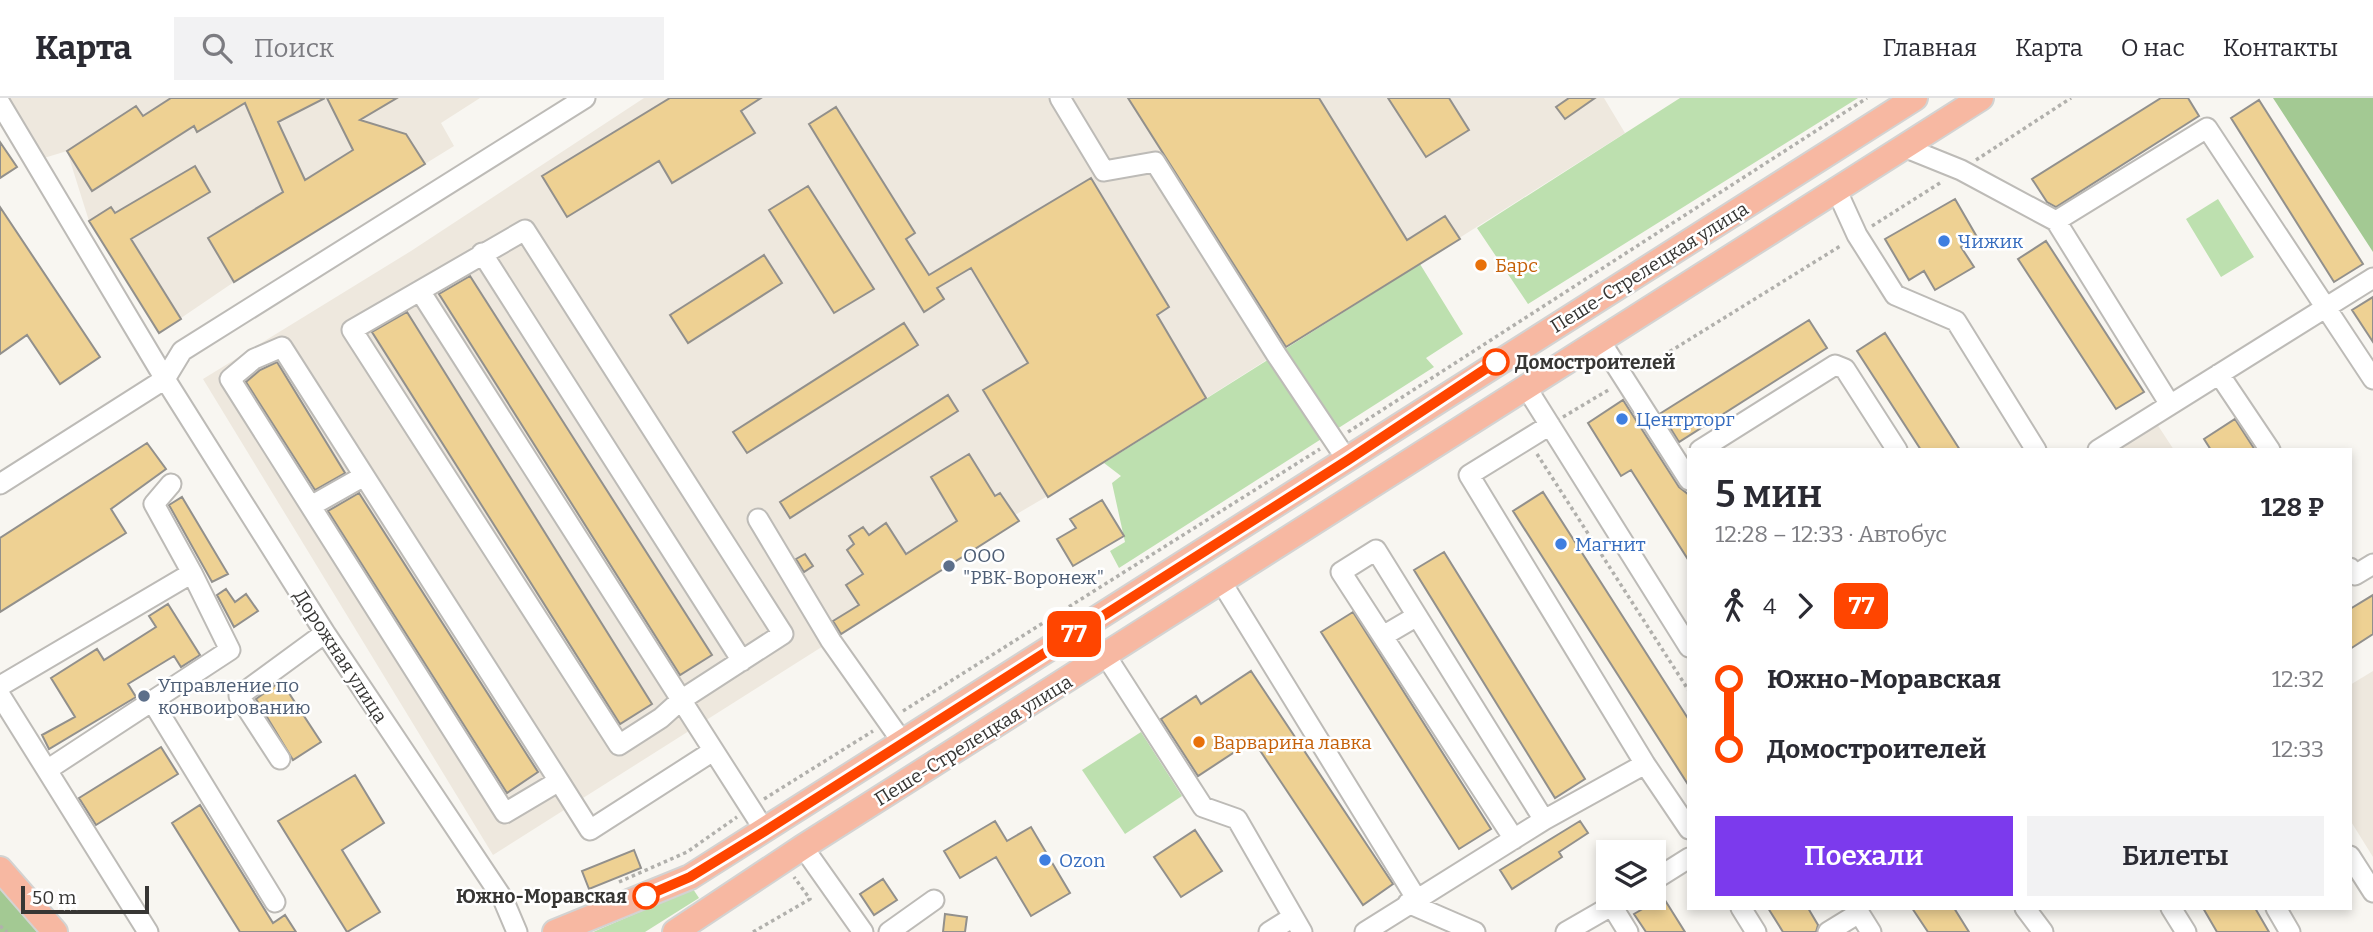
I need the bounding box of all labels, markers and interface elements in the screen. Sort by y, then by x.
search box [174,17,664,80]
text: Карта [35,28,132,68]
icon: search [198,29,236,67]
text: Поиск [254,33,334,64]
text: Главная [1882,34,1977,62]
text: Карта [2015,34,2083,62]
text: О нас [2121,34,2185,62]
text: Контакты [2223,34,2338,62]
street label: Пеше-Стрелецкая улица [1546,197,1753,338]
place label: Чижик [1958,230,2024,253]
marker: Чижик [1936,233,1952,249]
place label: Барс [1495,254,1538,277]
marker: Барс [1473,257,1489,273]
marker: Домостроителей [1483,349,1509,375]
place label: Домостроителей [1515,351,1675,374]
place label: Центрторг [1636,408,1735,431]
marker: Центрторг [1614,411,1630,427]
text: 5 мин [1715,471,1822,517]
text: 128 ₽ [2261,492,2324,523]
text: 12:28 – 12:33 · Автобус [1715,520,1947,548]
place label: Магнит [1575,533,1646,556]
marker: Магнит [1553,536,1569,552]
place label: ООО "РВК-Воронеж" [963,544,1104,589]
marker: ООО "РВК-Воронеж" [941,558,957,574]
street label: Дорожная улица [289,585,393,728]
icon: walk [1715,587,1753,625]
icon: forward [1786,587,1824,625]
text: 4 [1763,592,1776,620]
text: 77 [1848,592,1874,620]
line badge: 77 [1042,611,1106,657]
text: 77 [1061,620,1087,648]
text: Южно-Моравская [1767,664,2001,695]
text: 12:32 [2272,665,2324,693]
street label: Пеше-Стрелецкая улица [870,670,1077,811]
place label: Управление по конвоированию [158,674,310,719]
marker: Управление по конвоированию [136,688,152,704]
place label: Варварина лавка [1213,731,1372,754]
marker: Варварина лавка [1191,734,1207,750]
text: Домостроителей [1767,734,1986,765]
text: 12:33 [2271,735,2324,763]
button: Поехали [1715,816,2013,896]
button: Билеты [2027,816,2324,896]
map controls [1596,840,1666,910]
button: layers [1596,840,1666,910]
place label: Ozon [1059,849,1105,872]
marker: Ozon [1037,852,1053,868]
scale bar [21,883,149,915]
marker: Южно-Моравская [633,883,659,909]
place label: Южно-Моравская [456,885,627,908]
text: 50 m [32,886,76,909]

